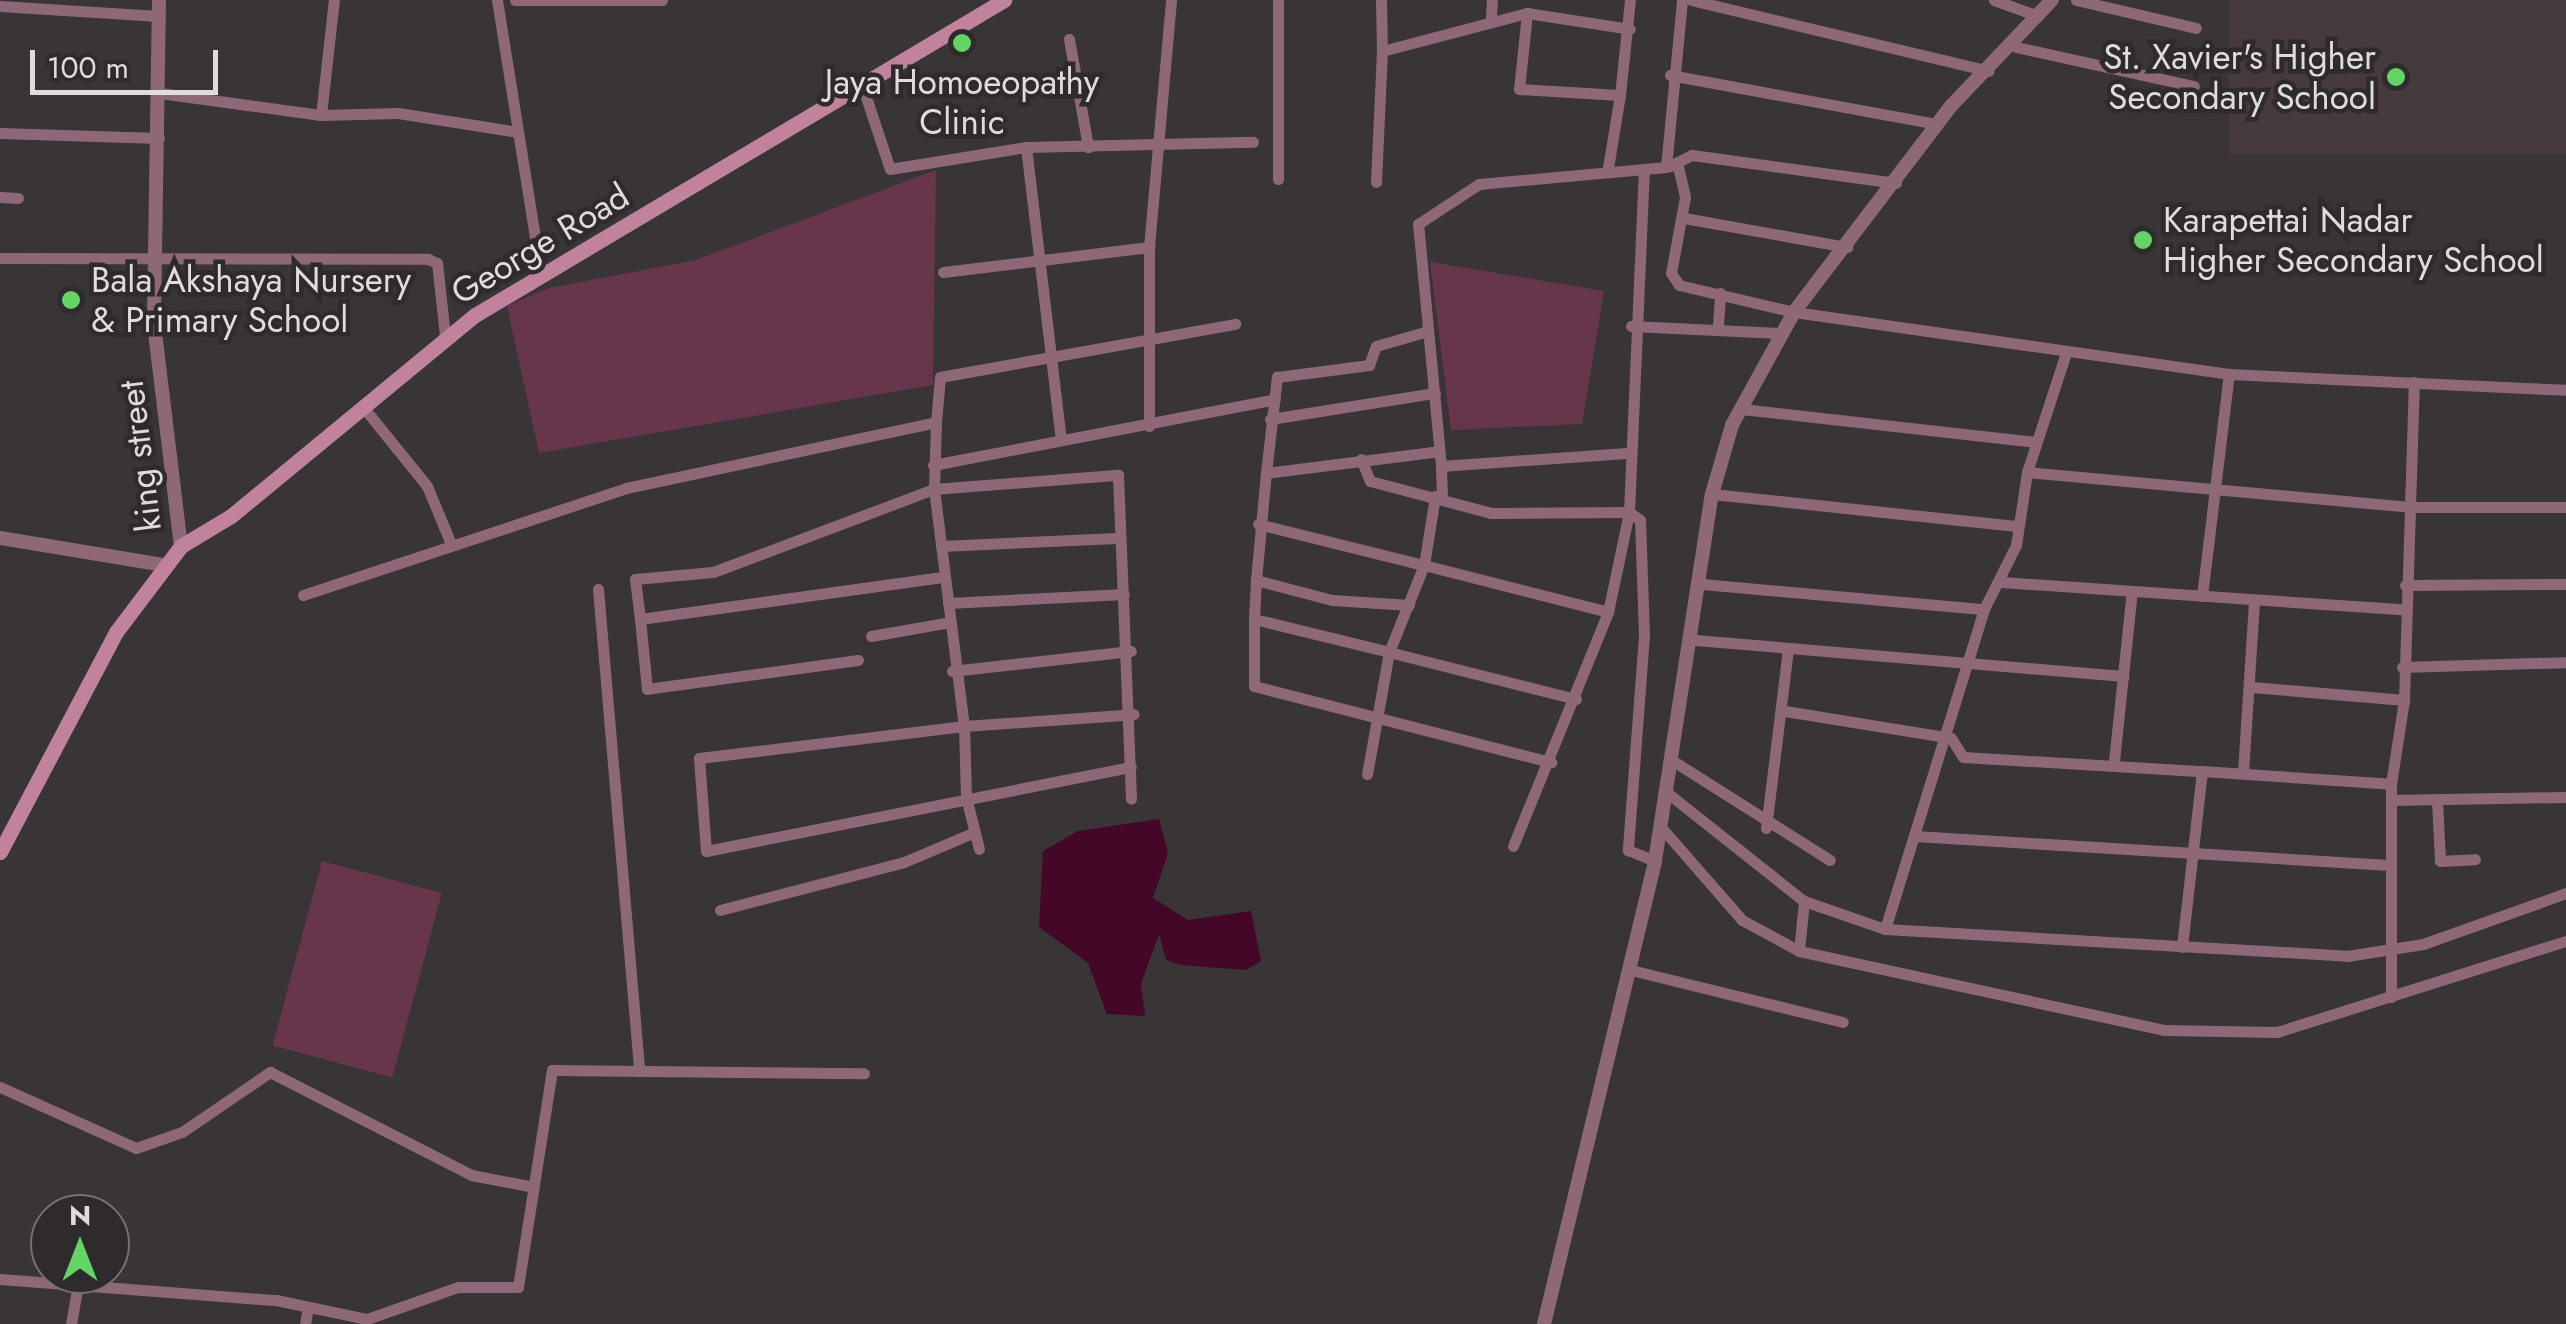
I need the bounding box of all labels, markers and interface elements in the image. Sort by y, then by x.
scale bar [35,30,222,92]
marker: Jaya Homoeopathy Clinic [949,30,975,56]
place label: St. Xavier's Higher Secondary School [2103,36,2376,118]
text: 100 m [47,46,129,89]
place label: Jaya Homoeopathy Clinic [825,61,1099,143]
marker: St. Xavier's Higher Secondary School [2385,66,2407,88]
street label: George Road [444,175,636,313]
place label: Karapettai Nadar Higher Secondary School [2163,199,2544,281]
marker: Karapettai Nadar Higher Secondary School [2132,229,2154,251]
place label: Bala Akshaya Nursery & Primary School [91,259,411,341]
marker: Bala Akshaya Nursery & Primary School [60,289,82,311]
street label: king street [110,378,170,534]
north arrow [30,1194,130,1294]
text: N [69,1195,91,1236]

